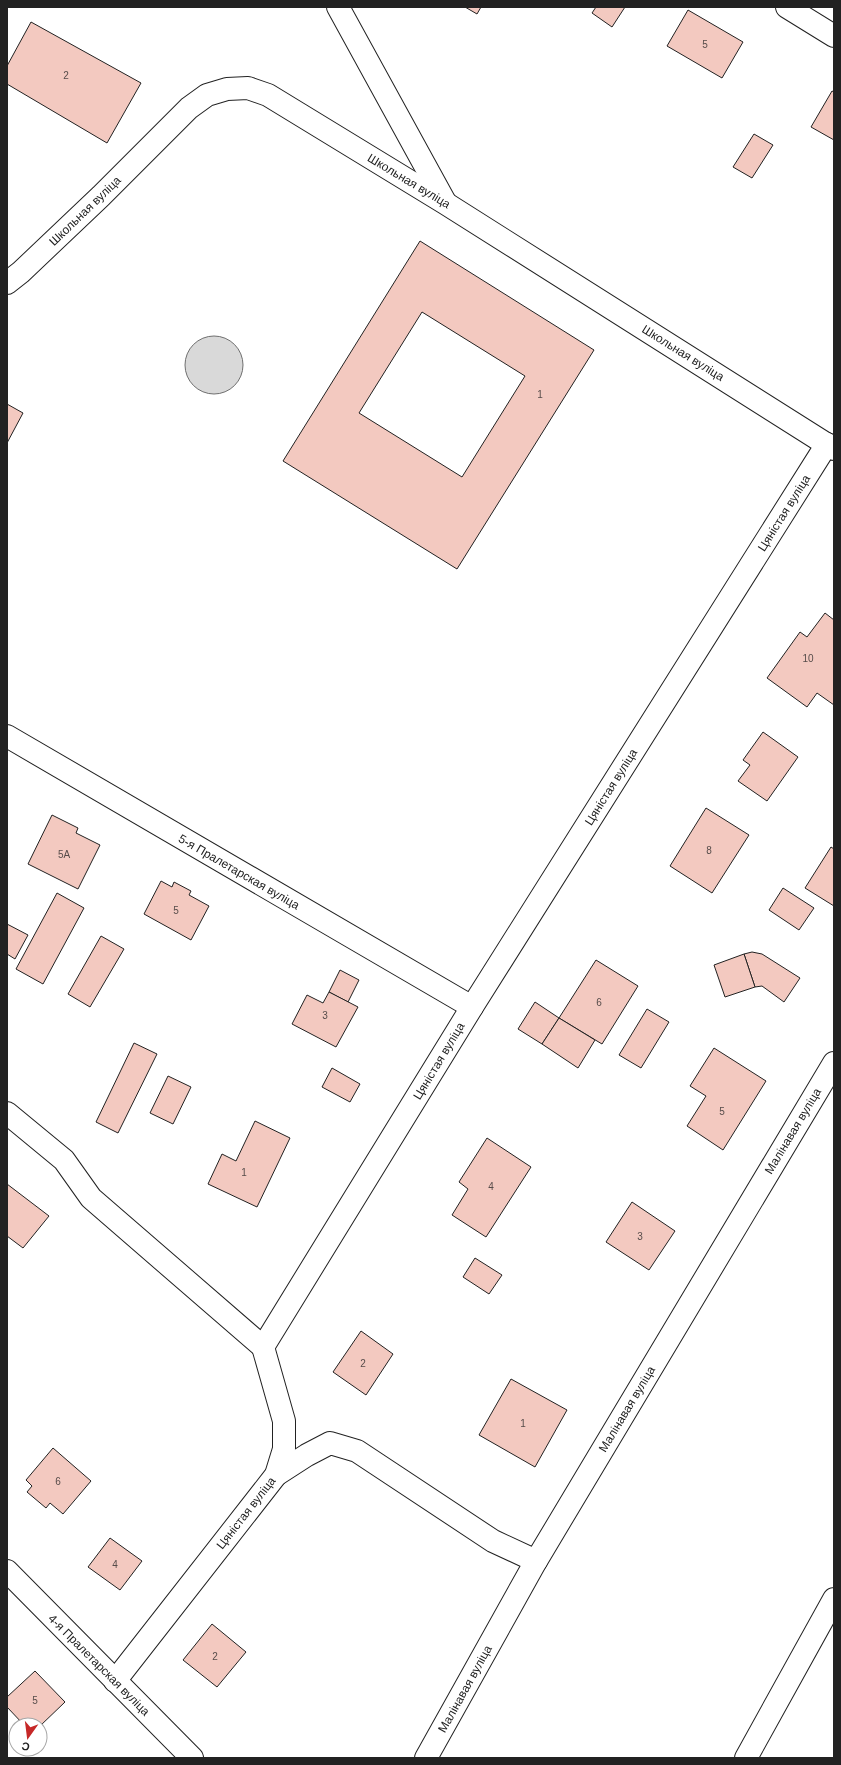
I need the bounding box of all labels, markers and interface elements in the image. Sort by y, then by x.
house number: 5 [702,39,708,50]
house number: 2 [63,70,69,81]
street label: Школьная вуліца [365,151,453,211]
street label: Школьная вуліца [46,173,124,249]
street label: Школьная вуліца [639,322,727,384]
house number: 1 [537,389,543,400]
street label: Цяністая вуліца [755,472,813,554]
house number: 10 [802,653,814,664]
street label: Цяністая вуліца [582,746,640,828]
street label: 5-я Пралетарская вуліца [176,831,302,913]
house number: 8 [706,845,712,856]
house number: 5А [58,849,70,860]
house number: 5 [173,904,179,916]
house number: 6 [596,997,602,1008]
house number: 3 [322,1010,328,1021]
street label: Цяністая вуліца [410,1020,468,1102]
street label: Малінавая вуліца [762,1085,824,1176]
house number: 5 [719,1106,725,1117]
house number: 1 [241,1167,247,1178]
house number: 4 [488,1181,494,1192]
house number: 3 [637,1231,643,1242]
house number: 2 [360,1358,366,1369]
street label: Малінавая вуліца [596,1363,658,1454]
house number: 1 [520,1418,526,1429]
street label: Цяністая вуліца [214,1474,279,1552]
house number: 6 [55,1476,61,1487]
house number: 4 [112,1559,118,1570]
street label: 4-я Пралетарская вуліца [45,1611,153,1719]
street label: Малінавая вуліца [435,1643,495,1735]
house number: 2 [212,1651,218,1662]
house number: 5 [32,1695,38,1706]
north arrow [8,1717,48,1757]
text: С [20,1740,31,1753]

